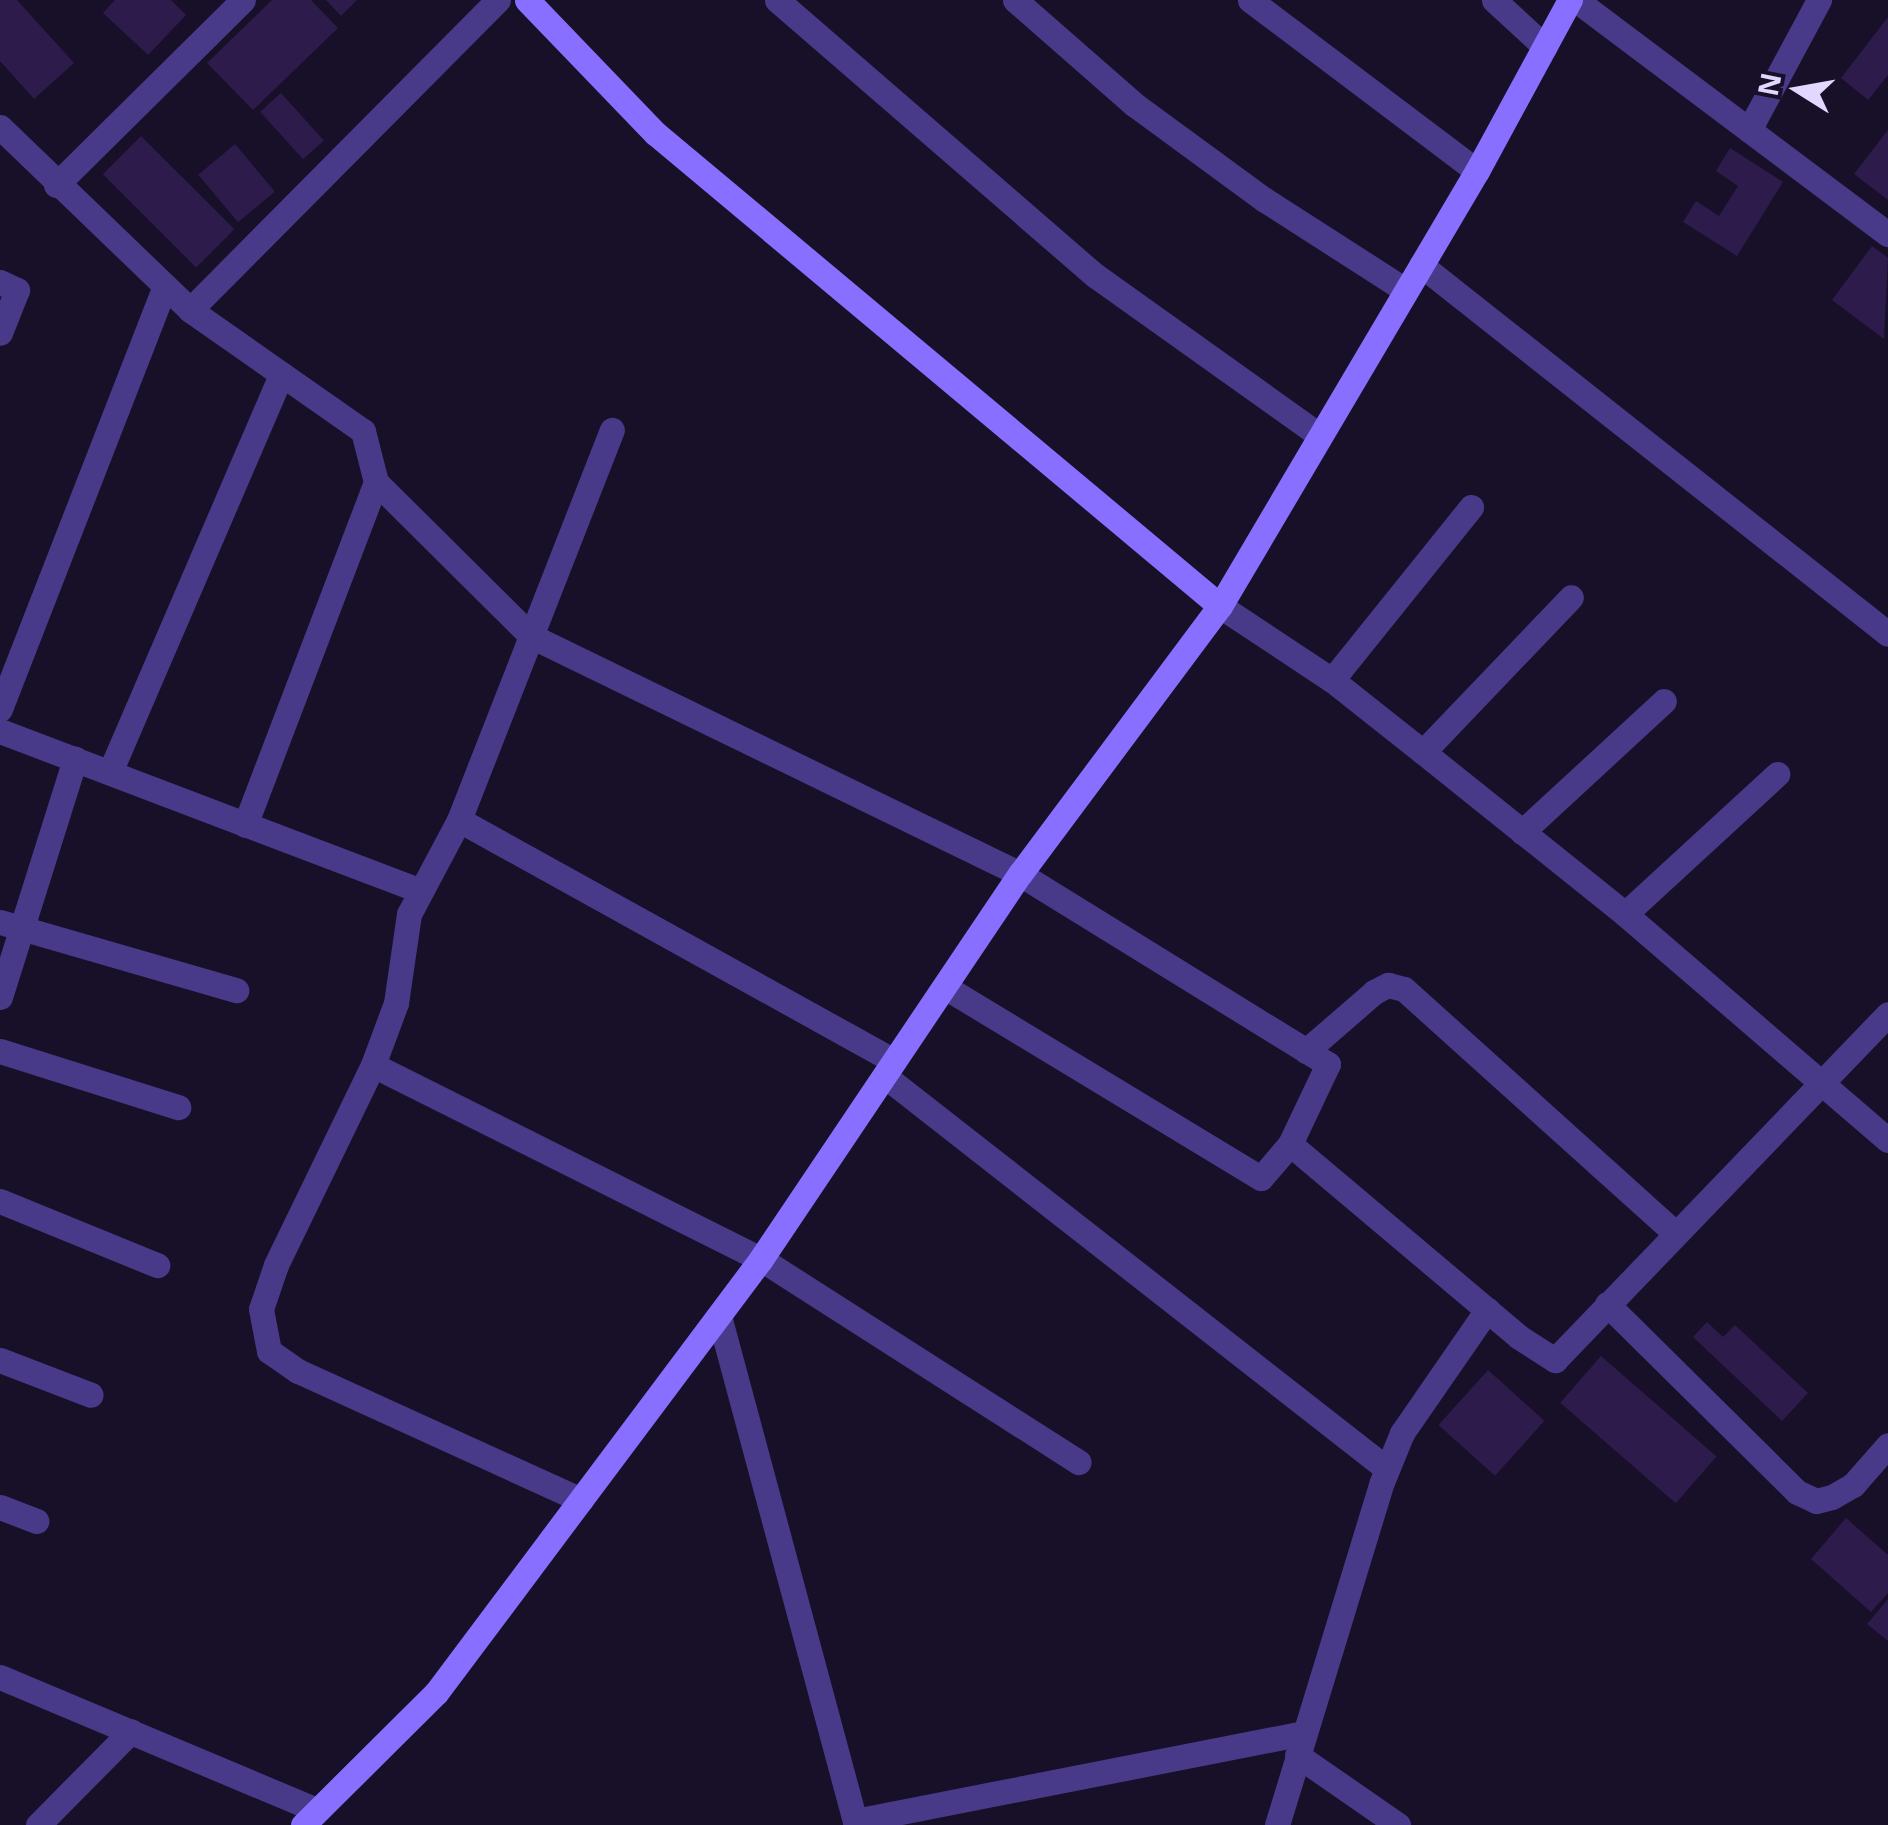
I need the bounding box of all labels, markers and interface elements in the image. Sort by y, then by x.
north arrow [1748,40,1848,140]
text: N [1748,69,1789,99]

